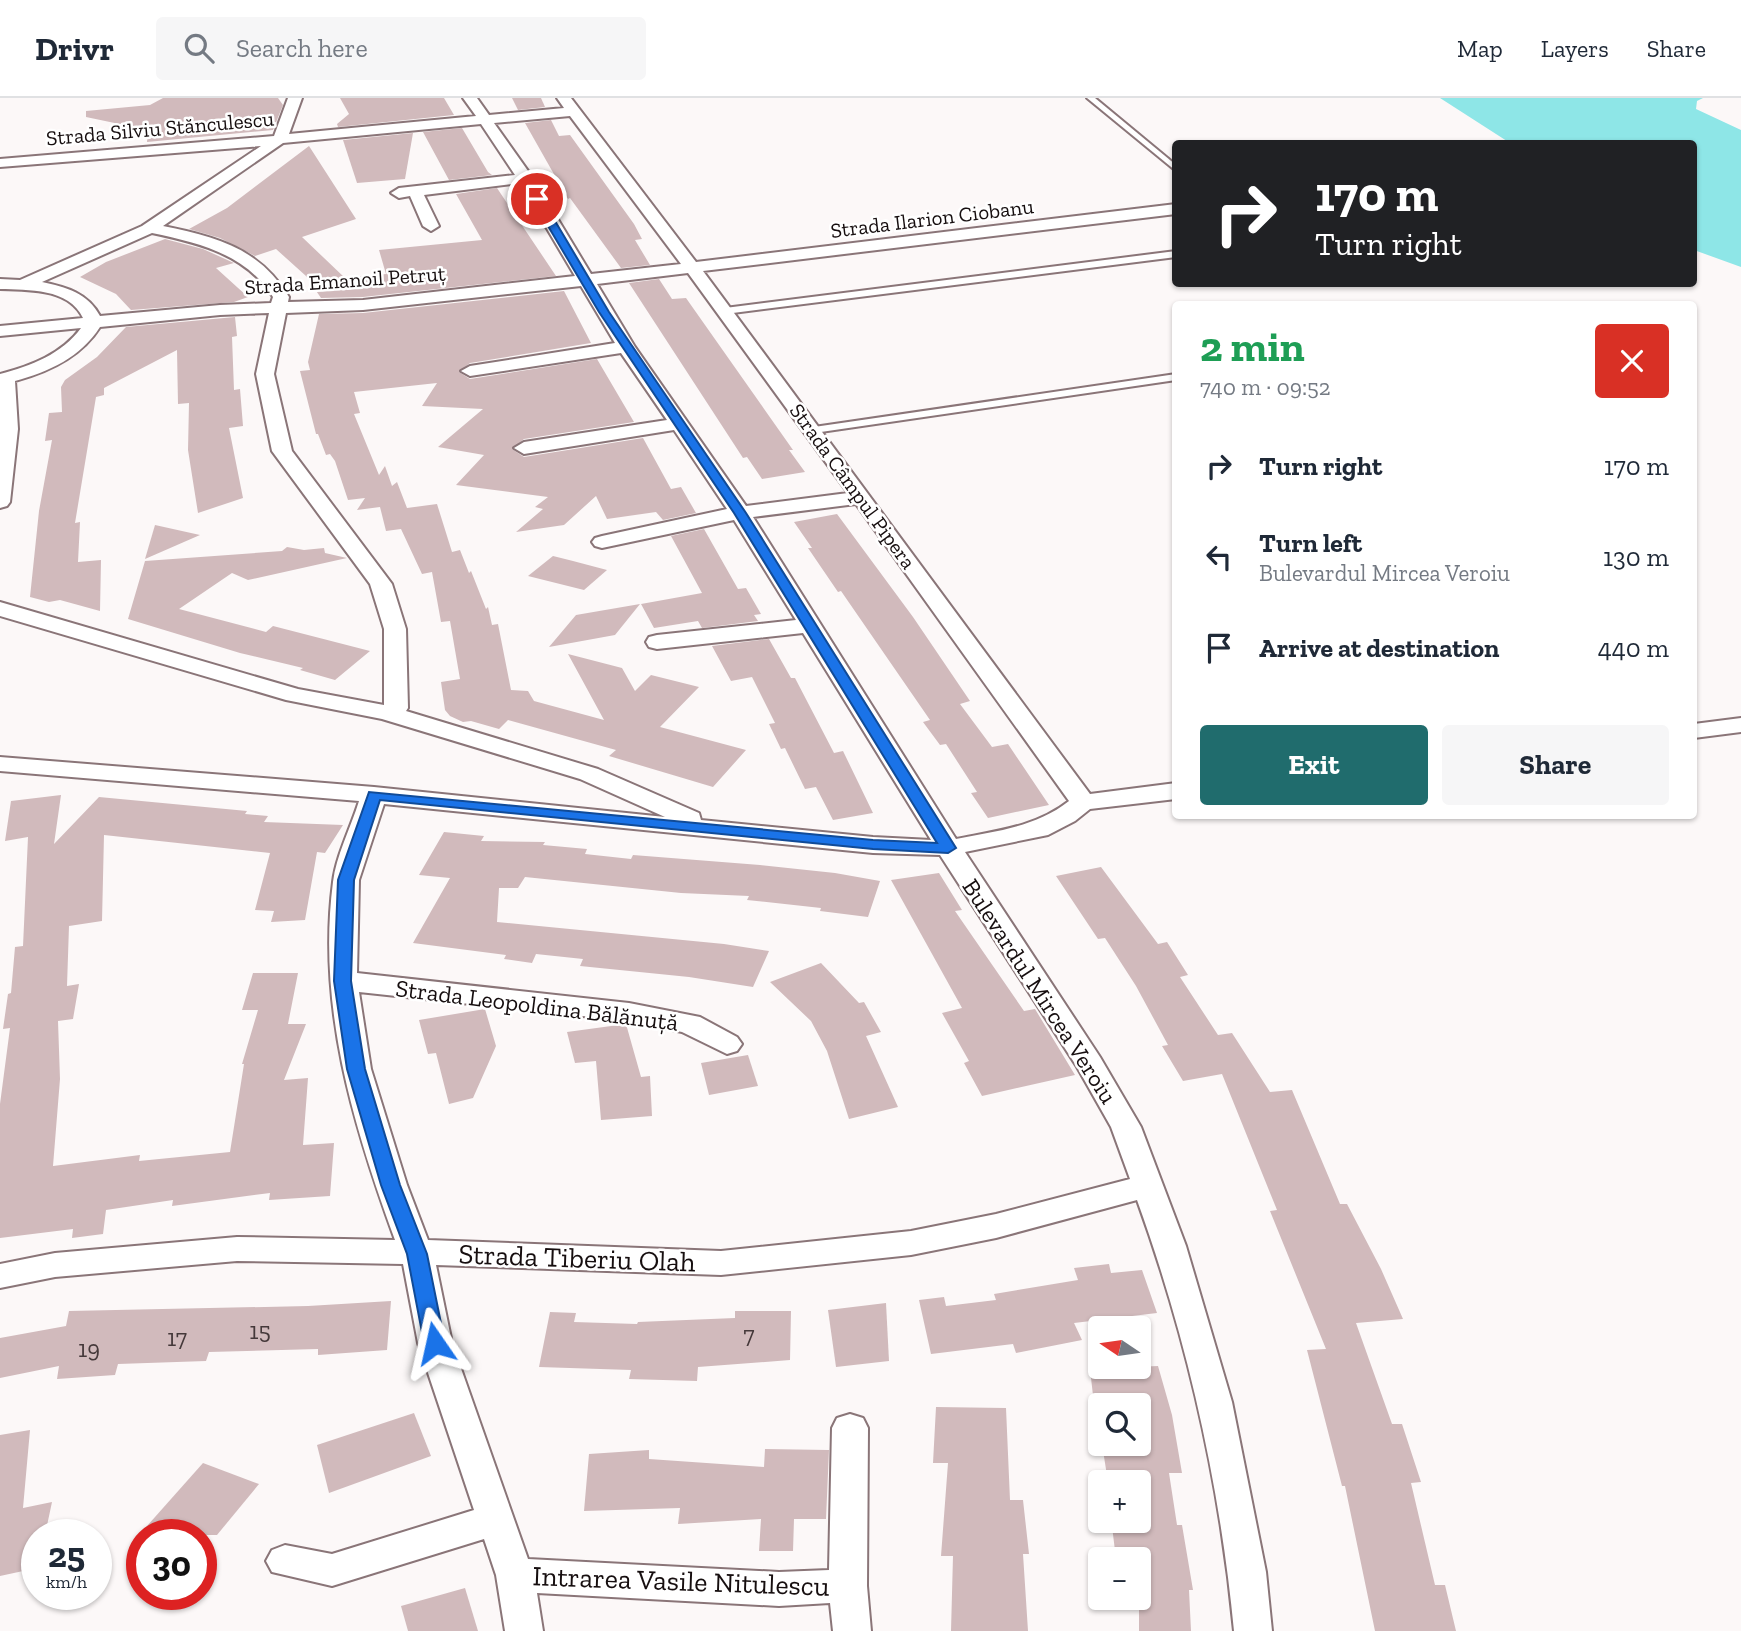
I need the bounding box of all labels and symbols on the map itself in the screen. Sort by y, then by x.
street label: Strada Silviu Stănculescu [45,106,275,150]
pin [507,169,567,229]
street label: Strada Ilarion Ciobanu [829,193,1035,243]
street label: Strada Emanoil Petruț [244,260,447,300]
street label: Strada Câmpul Pipera [785,398,921,574]
street label: Bulevardul Mircea Veroiu [957,873,1124,1109]
street label: Strada Leopoldina Bălănuță [394,973,680,1037]
street label: Strada Tiberiu Olah [458,1237,696,1279]
position arrow [398,1306,472,1380]
house number: 15 [249,1316,271,1345]
north arrow [1088,1316,1152,1379]
house number: 7 [743,1320,755,1349]
house number: 17 [167,1323,187,1352]
house number: 19 [78,1334,100,1363]
speed limit sign: 30 [126,1519,217,1610]
street label: Intrarea Vasile Nitulescu [532,1559,830,1603]

